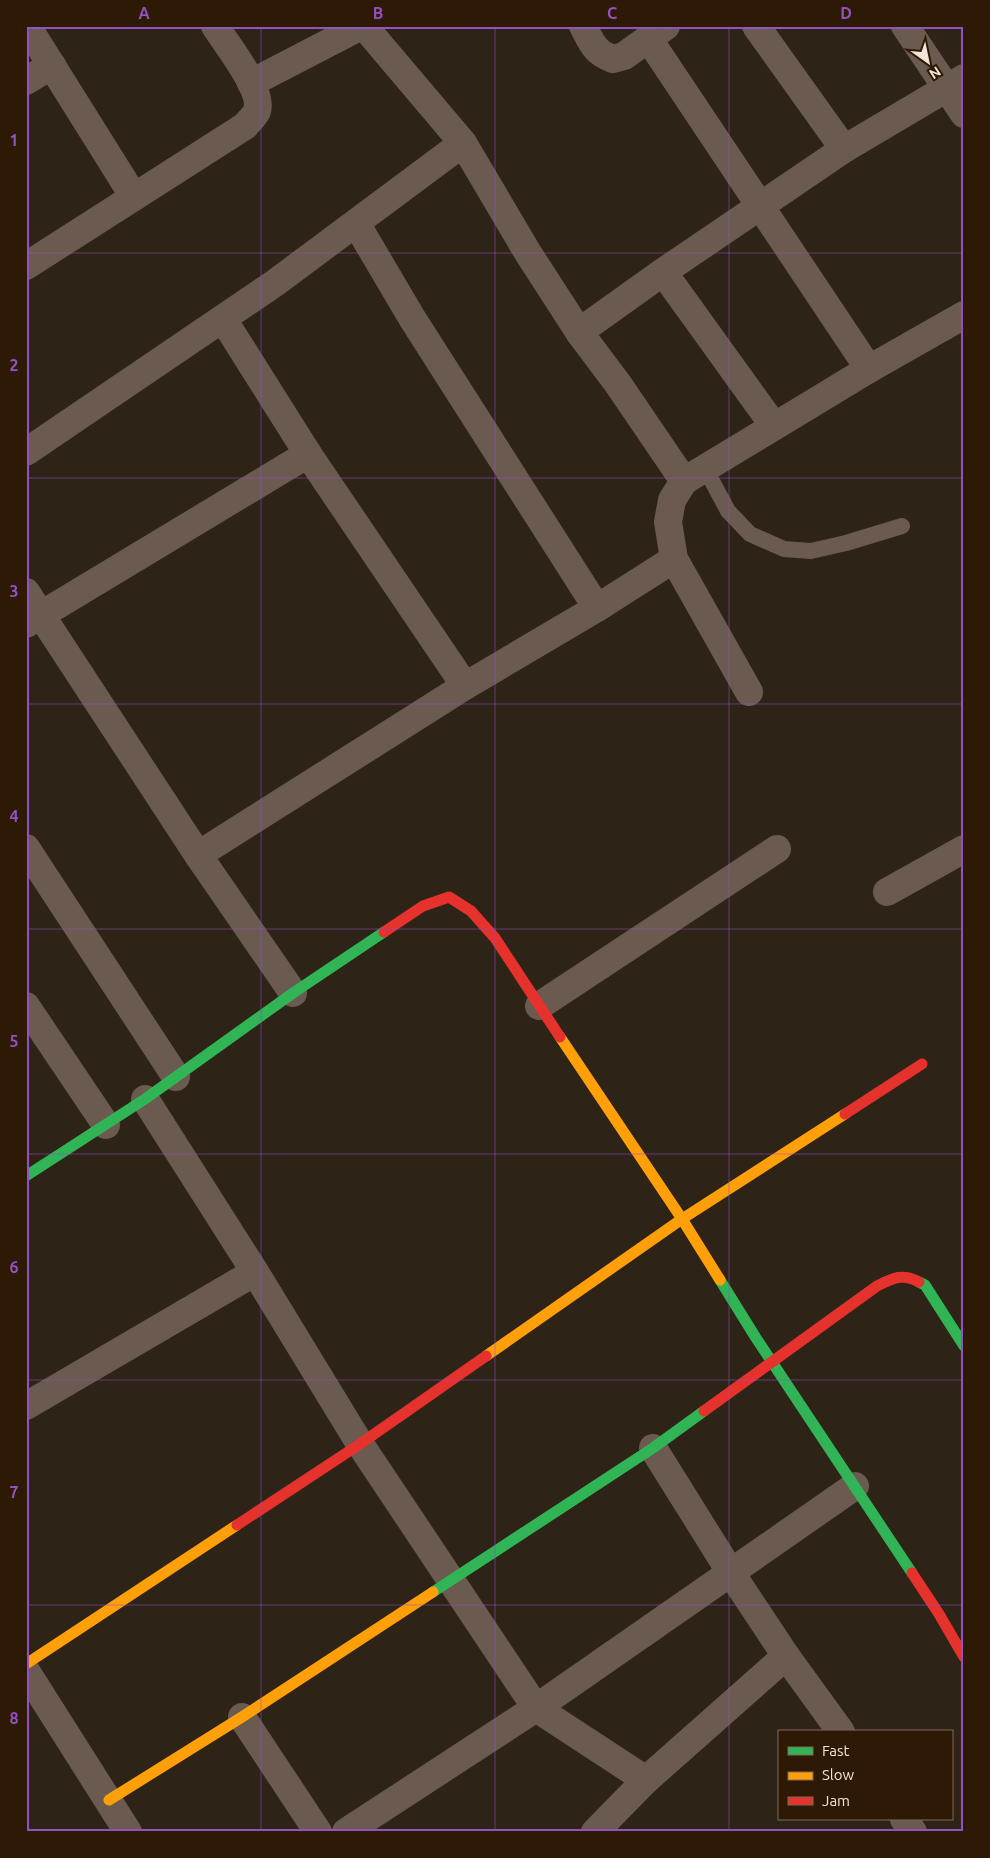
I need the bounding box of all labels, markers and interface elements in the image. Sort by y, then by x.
text: A [138,4,150,22]
text: B [373,4,383,22]
text: C [607,4,617,22]
text: D [840,4,852,22]
north arrow [902,38,952,88]
text: N [926,63,944,82]
text: 1 [9,131,19,149]
text: 2 [9,356,19,374]
text: 3 [9,582,19,600]
text: 4 [9,807,19,825]
text: 5 [9,1032,19,1050]
text: 6 [9,1258,19,1276]
text: 7 [9,1483,19,1501]
text: 8 [9,1709,19,1727]
legend [778,1730,952,1820]
text: Fast [822,1742,850,1759]
text: Slow [822,1766,855,1783]
text: Jam [822,1792,850,1809]

